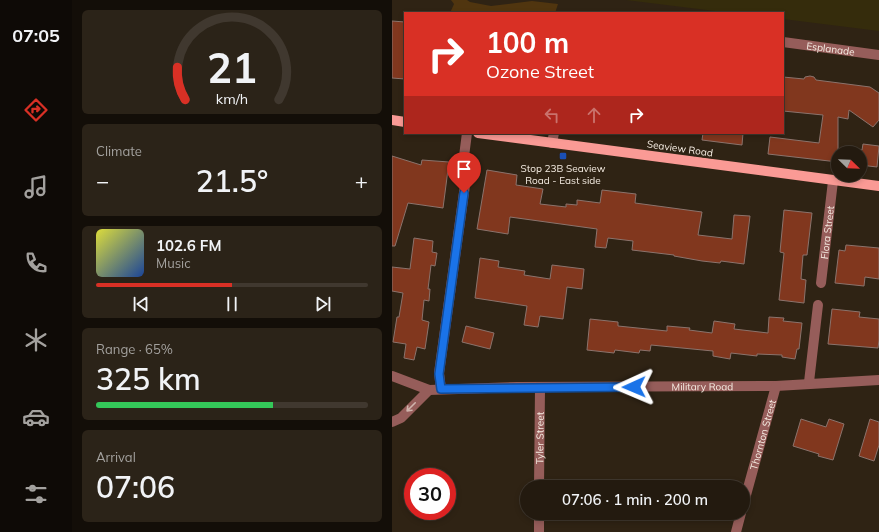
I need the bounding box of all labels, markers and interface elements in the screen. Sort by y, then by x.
text: 07:05 [12,24,60,47]
text: 100 m [486,25,569,60]
icon: right [420,28,472,80]
street label: Esplanade [806,39,855,59]
text: 21 [207,41,257,93]
text: Ozone Street [486,60,594,83]
text: km/h [216,90,248,108]
icon: directions [22,96,50,124]
icon: left [541,104,563,126]
icon: ahead [583,104,605,126]
icon: right [625,104,647,126]
street label: Seaview Road [646,137,714,160]
text: Climate [96,143,142,159]
north arrow [831,146,867,182]
map controls [831,146,867,182]
marker: Stop 23B Seaview Road - East side [558,151,568,161]
pin [447,152,481,193]
icon: arrive [453,158,475,180]
text: 21.5° [196,162,268,200]
place label: Stop 23B Seaview Road - East side [521,162,606,187]
text: − [96,167,109,195]
text: + [355,167,368,195]
icon: music [22,173,50,201]
street label: Flora Street [818,205,837,260]
text: 102.6 FM [156,236,221,255]
icon: phone [22,249,50,277]
text: Music [156,255,191,271]
icon: previous [130,293,152,315]
icon: pause [221,293,243,315]
icon: next [312,293,334,315]
icon: climate [22,326,50,354]
text: Range · 65% [96,341,173,357]
text: 325 km [96,360,201,398]
position arrow [613,366,655,408]
street label: Military Road [672,380,733,393]
street label: Thornton Street [747,398,779,471]
one-way arrow [406,402,416,412]
icon: car [22,403,50,431]
street label: Tyler Street [533,411,547,464]
text: Arrival [96,449,136,465]
text: 07:06 [96,468,175,506]
speed limit sign: 30 [404,468,456,520]
icon: filters [22,480,50,508]
text: 07:06 · 1 min · 200 m [562,490,708,509]

